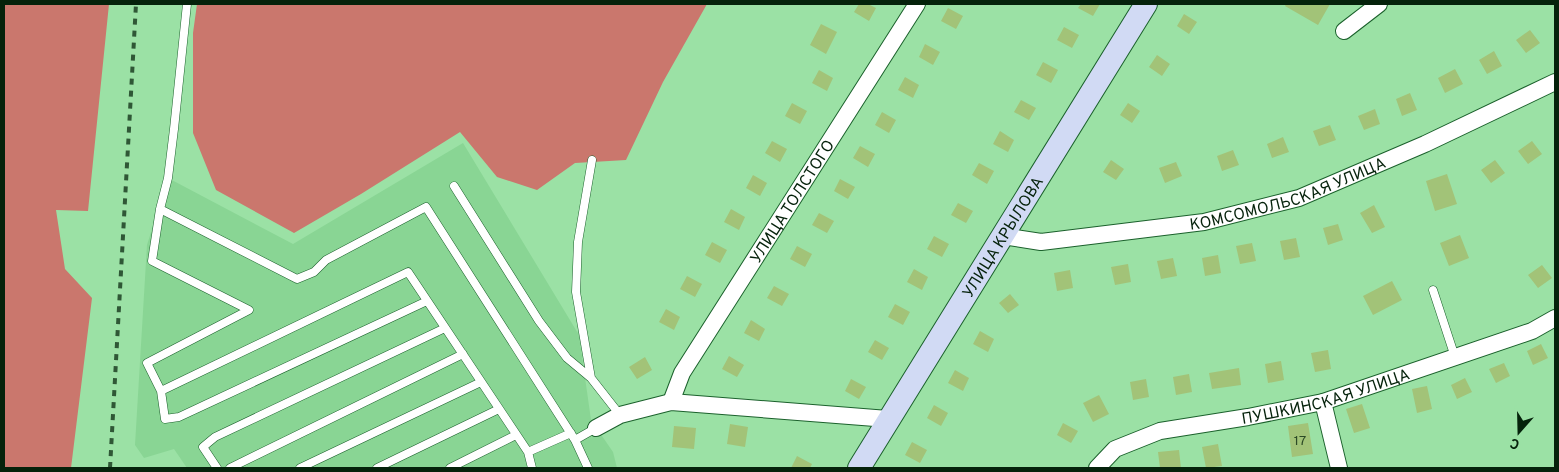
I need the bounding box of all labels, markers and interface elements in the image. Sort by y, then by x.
street label: УЛИЦА ТОЛСТОГО [747,137,840,267]
street label: КОМСОМОЛЬСКАЯ УЛИЦА [1189,154,1389,236]
street label: УЛИЦА КРЫЛОВА [959,173,1049,302]
street label: ПУШКИНСКАЯ УЛИЦА [1240,365,1413,430]
north arrow [1494,407,1544,457]
house number: 17 [1294,433,1306,450]
text: С [1508,433,1522,452]

